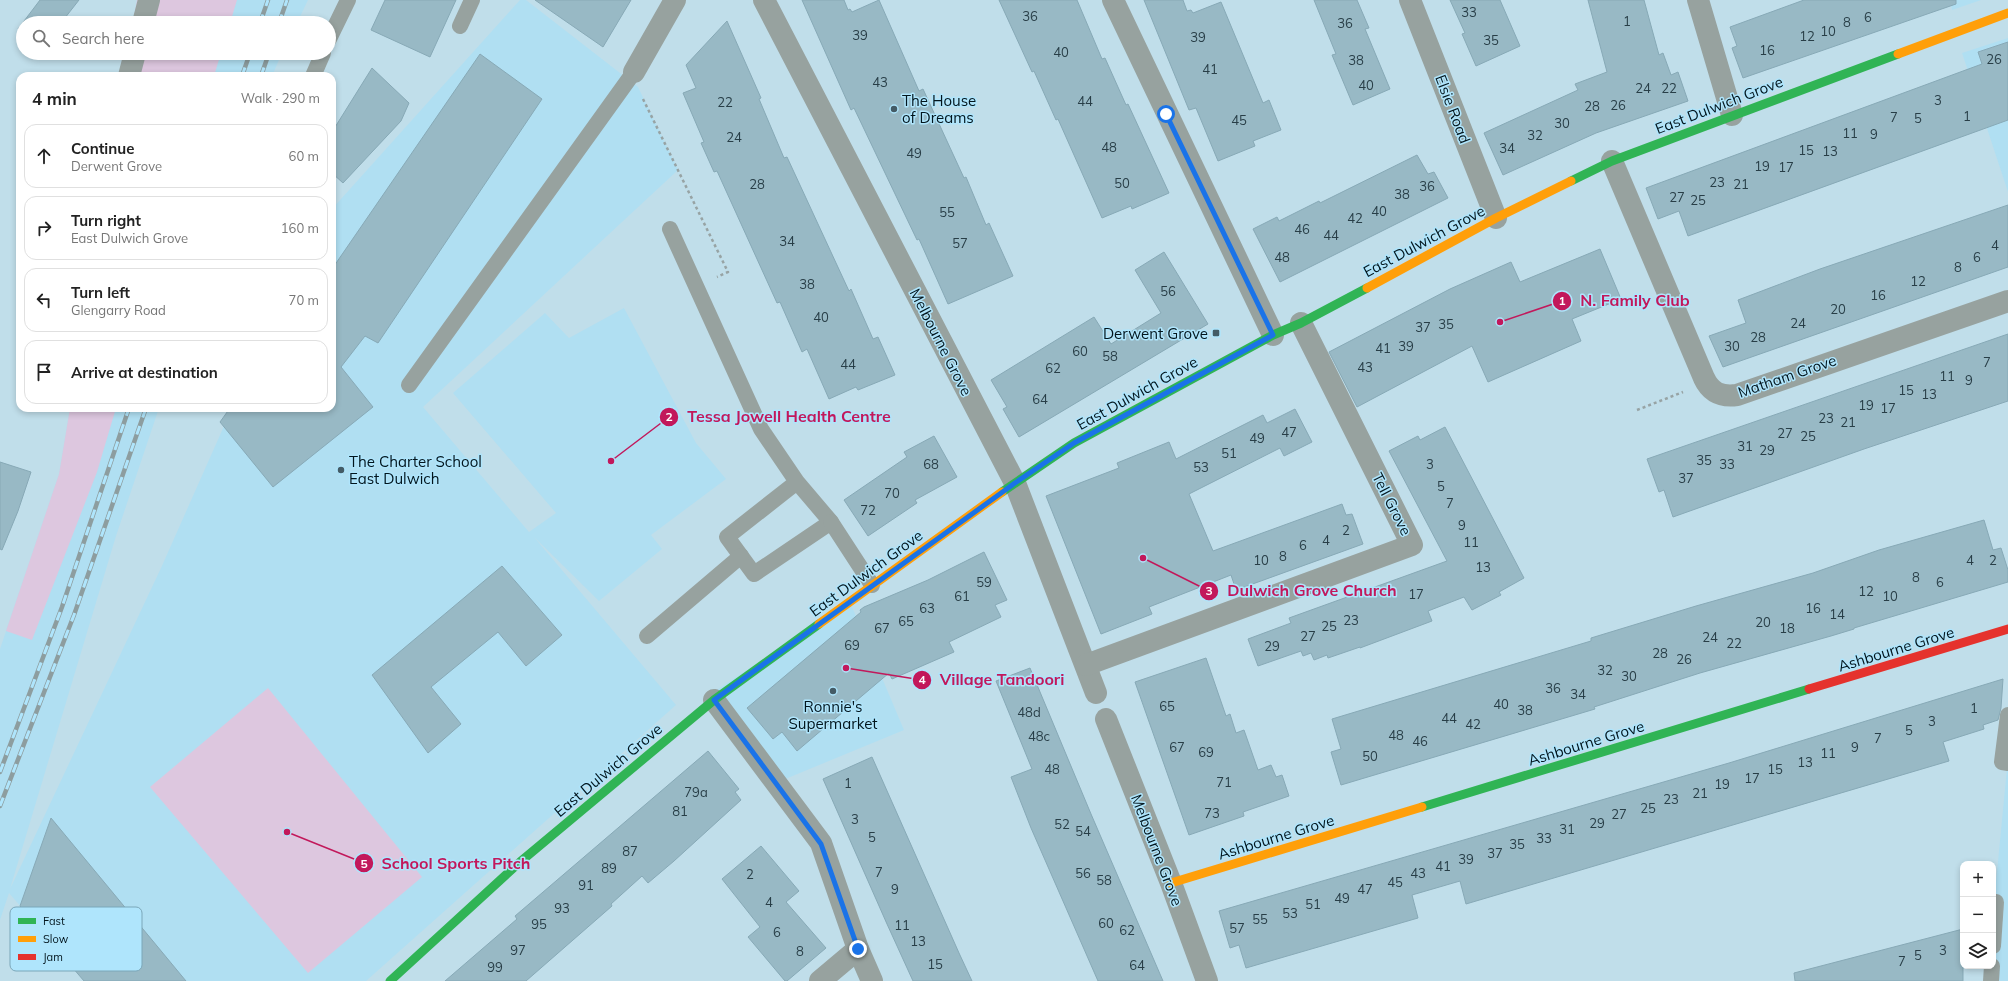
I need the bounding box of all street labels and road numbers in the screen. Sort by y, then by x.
street label: Elsie Road [1431,72,1475,146]
street label: East Dulwich Grove [1652,72,1786,138]
street label: East Dulwich Grove [1360,201,1488,281]
street label: Melbourne Grove [906,285,976,399]
street label: Matham Grove [1735,350,1839,402]
street label: East Dulwich Grove [1073,352,1201,434]
street label: Tell Grove [1368,469,1416,539]
street label: East Dulwich Grove [806,526,926,620]
street label: Ashbourne Grove [1836,622,1956,676]
street label: Ashbourne Grove [1526,716,1646,770]
street label: East Dulwich Grove [550,719,666,821]
street label: Melbourne Grove [1127,792,1187,908]
street label: Ashbourne Grove [1216,810,1336,864]

